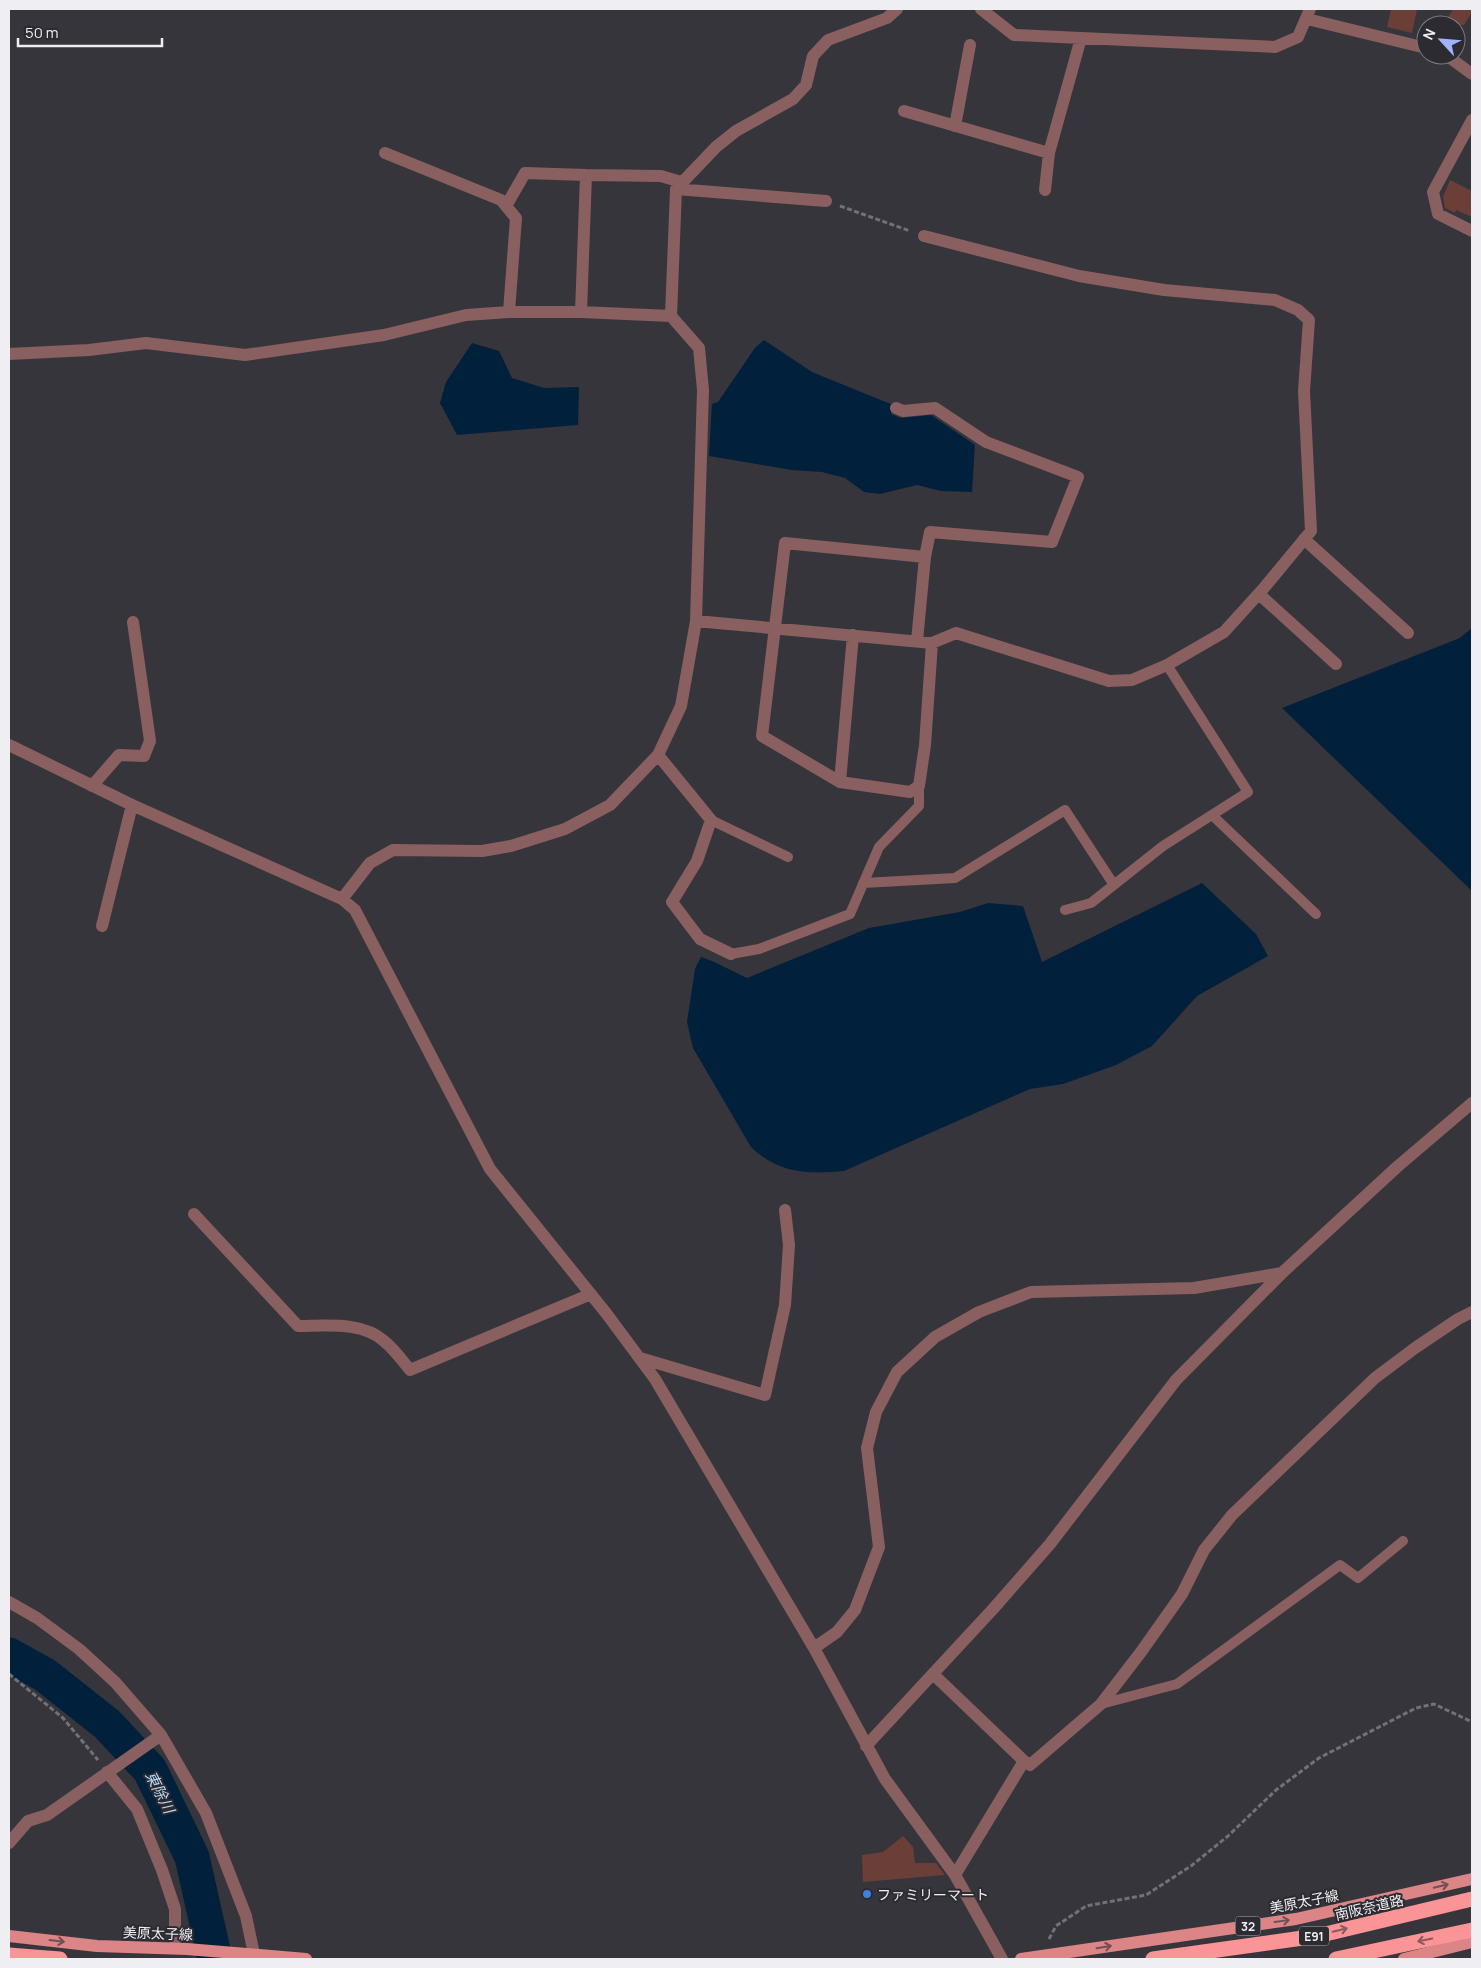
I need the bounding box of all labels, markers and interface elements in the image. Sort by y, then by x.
scale bar [18,15,161,47]
north arrow [1416,15,1466,65]
text: 50 m [25,22,59,43]
text: N [1418,25,1440,43]
water label: 東除川 [140,1767,180,1819]
one-way arrow [1433,1881,1449,1890]
place label: ファミリーマート [877,1885,989,1904]
street label: 美原太子線 [1268,1885,1340,1917]
marker: ファミリーマート [861,1888,873,1900]
street label: 南阪奈道路 [1333,1890,1405,1924]
road number: 32 [1236,1916,1260,1935]
one-way arrow [1274,1916,1290,1926]
street label: 美原太子線 [123,1922,193,1944]
one-way arrow [1331,1925,1347,1934]
road number: E91 [1299,1926,1329,1945]
one-way arrow [49,1936,65,1946]
one-way arrow [1417,1936,1433,1945]
one-way arrow [1096,1942,1112,1952]

